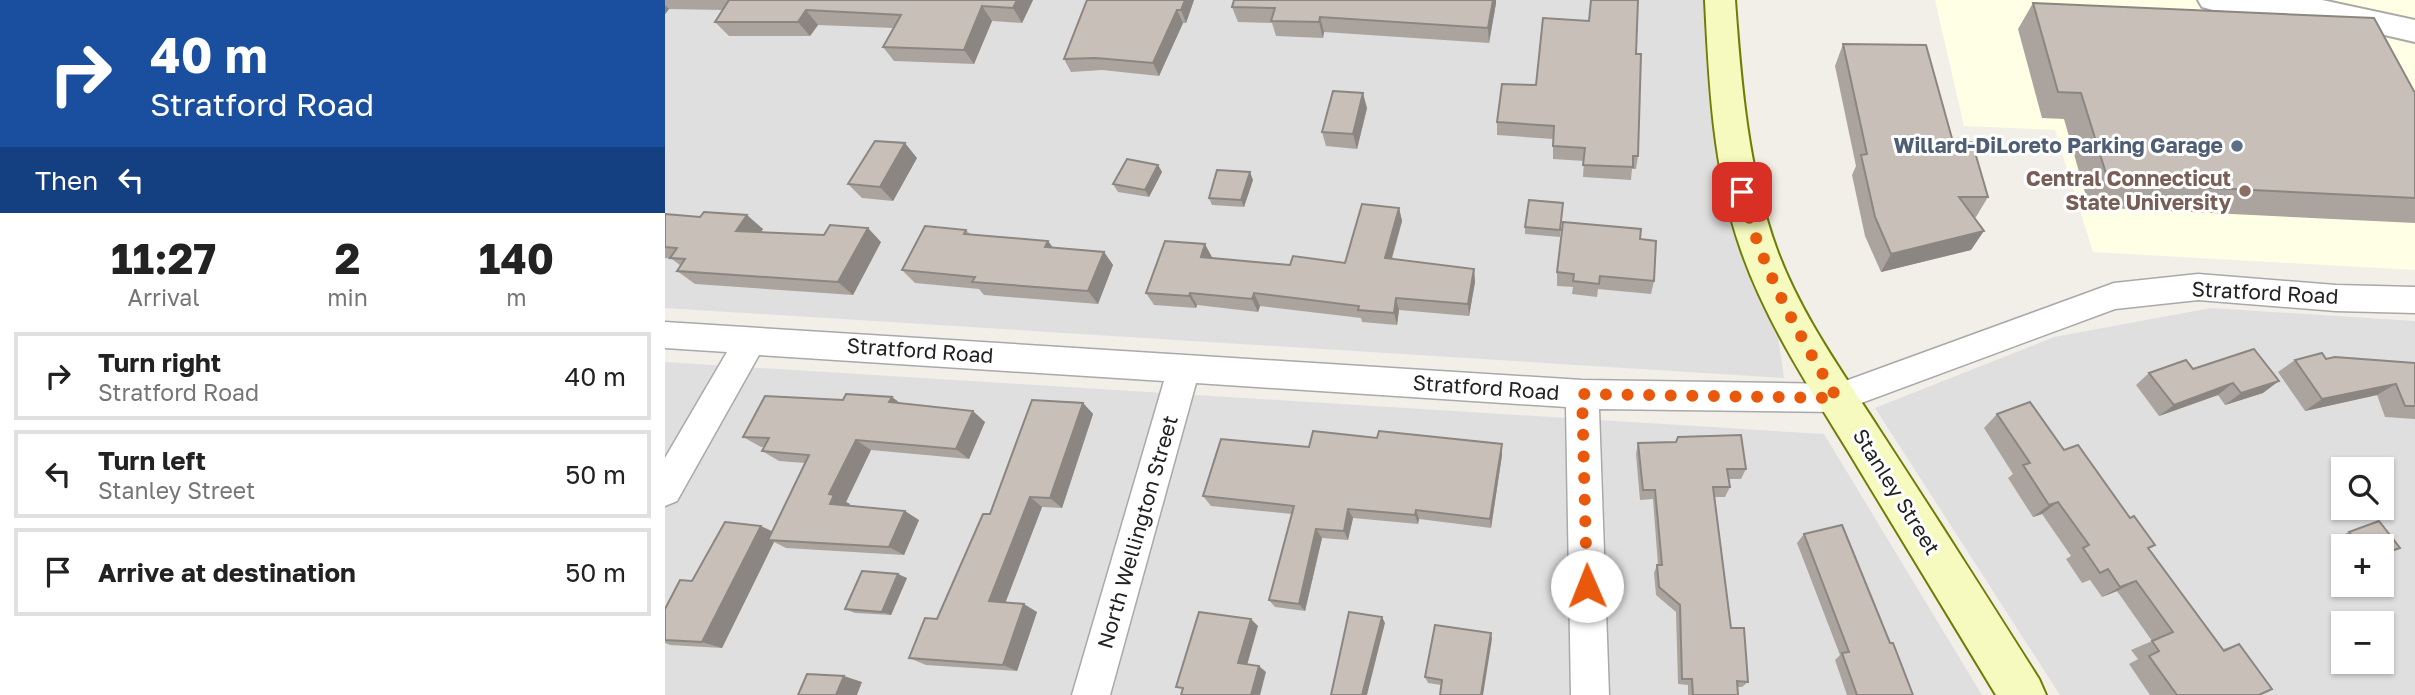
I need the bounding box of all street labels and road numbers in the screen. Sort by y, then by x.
street label: Stratford Road [2191,275,2339,309]
street label: Stratford Road [846,332,994,368]
street label: Stratford Road [1412,369,1560,405]
street label: North Wellington Street [1091,412,1183,651]
street label: Stanley Street [1848,424,1946,559]

